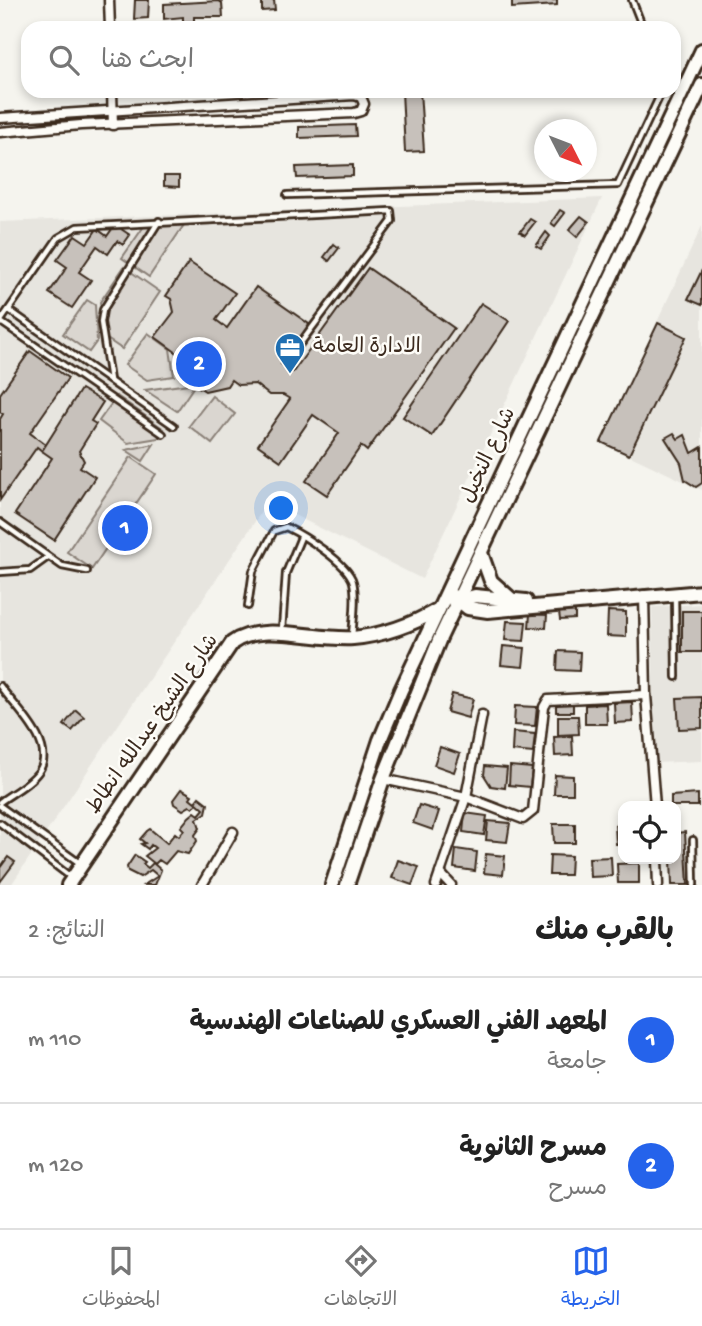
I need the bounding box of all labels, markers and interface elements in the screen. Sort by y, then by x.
search box [21,21,681,98]
icon: search [45,41,83,79]
text: ابحث هنا [101,47,194,78]
north arrow [534,119,597,182]
office icon: الادارة العامة [273,331,307,375]
place label: الادارة العامة [313,336,421,361]
pin: 2 [176,338,222,390]
street label: شارع النخيل [457,404,523,508]
your location [264,491,298,525]
pin: 1 [102,502,148,554]
street label: شارع الشيخ عبدالله انطاط [82,630,226,820]
map controls [618,801,681,864]
button: locate [618,801,681,864]
text: بالقرب منك [535,916,674,951]
text: النتائج: 2 [28,919,105,946]
text: المعهد الفني العسكري للصناعات الهندسية [190,1009,607,1040]
text: 110 m [28,1027,81,1054]
text: 1 [646,1027,656,1054]
text: جامعة [547,1050,607,1077]
text: مسرح الثانوية [459,1135,607,1166]
text: 120 m [28,1153,83,1180]
text: 2 [645,1153,657,1180]
text: مسرح [549,1176,607,1203]
tab: المحفوظات [82,1242,160,1315]
tab: الاتجاهات [324,1242,397,1315]
tab: الخريطة [561,1242,620,1315]

